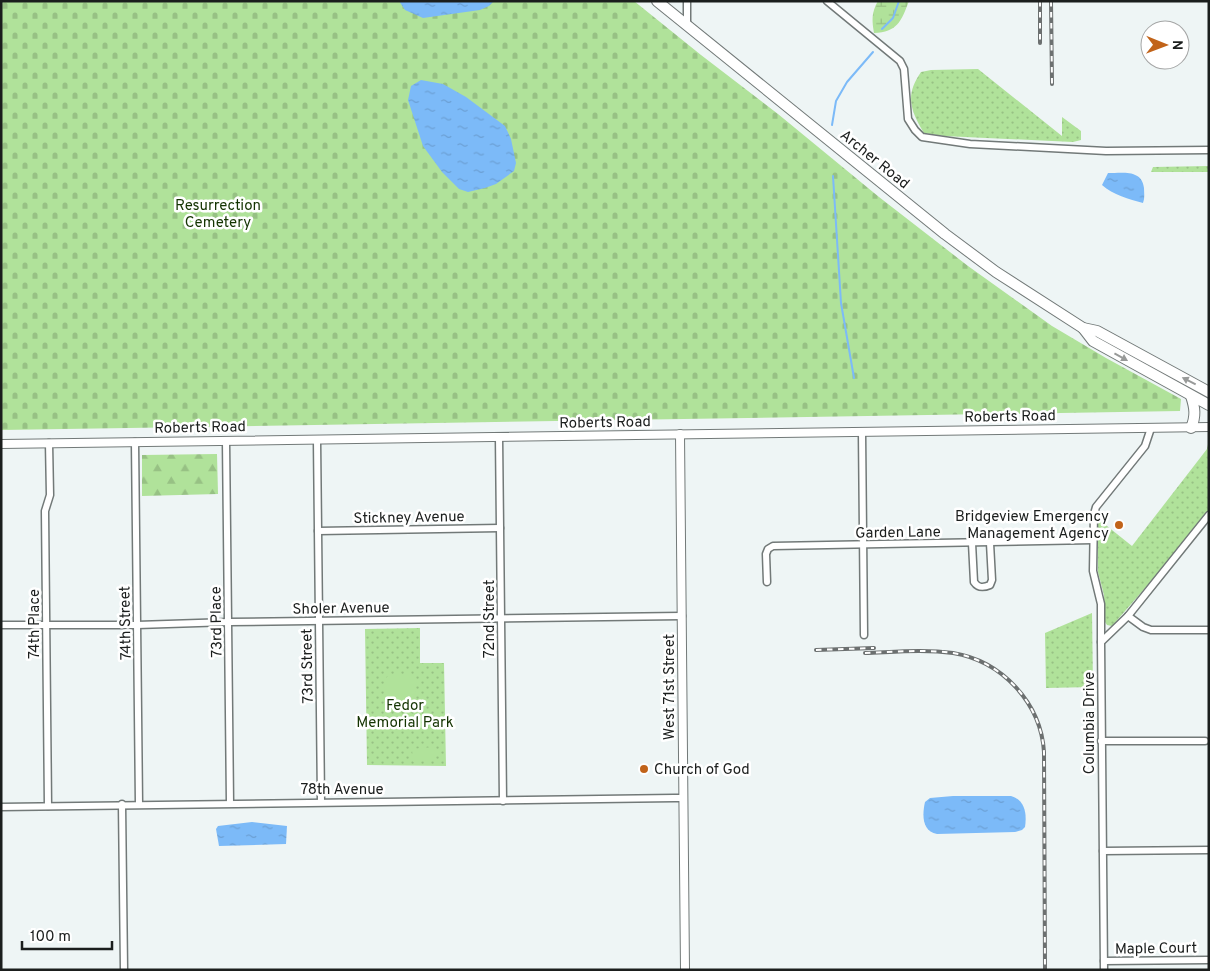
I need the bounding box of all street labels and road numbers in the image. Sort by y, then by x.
street label: Archer Road [835,126,913,194]
street label: Roberts Road [964,407,1056,428]
street label: Roberts Road [559,413,651,434]
street label: Roberts Road [154,418,246,439]
street label: Stickney Avenue [353,508,465,529]
street label: Garden Lane [855,523,941,544]
street label: 72nd Street [481,580,500,658]
street label: 74th Street [116,586,137,660]
street label: 73rd Place [207,586,228,658]
street label: 74th Place [26,589,45,659]
street label: Sholer Avenue [292,599,390,620]
street label: 73rd Street [298,628,319,704]
street label: West 71st Street [661,634,680,740]
street label: Columbia Drive [1081,672,1100,774]
street label: 78th Avenue [300,781,384,800]
street label: Maple Court [1115,939,1197,960]

